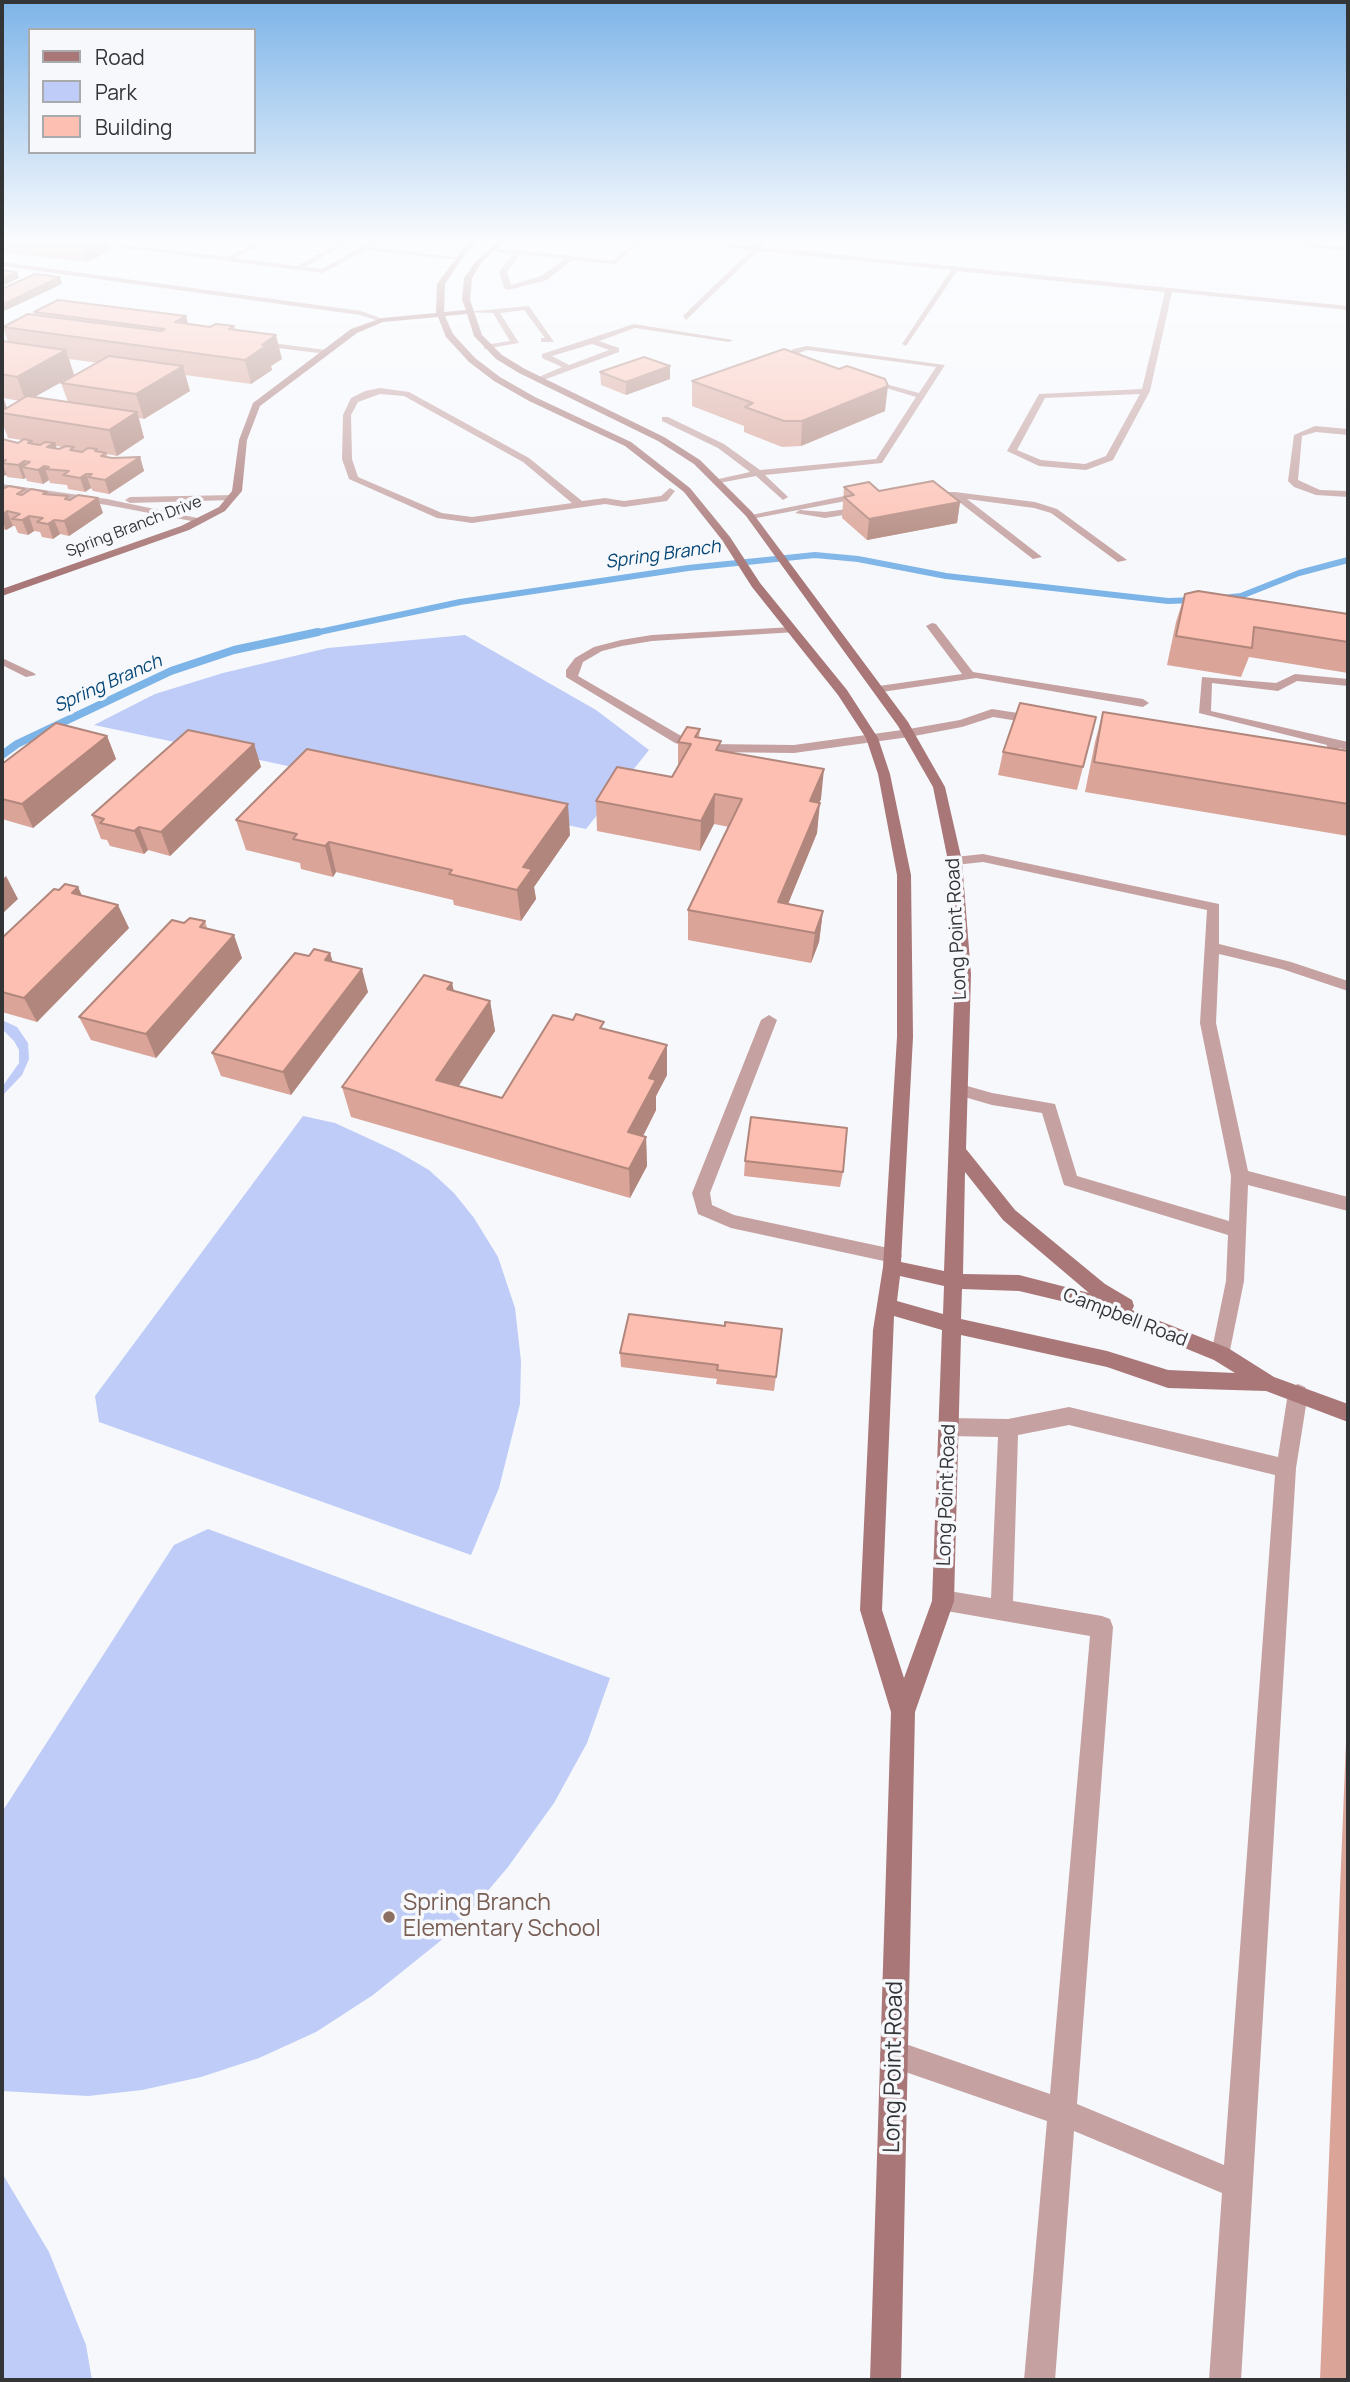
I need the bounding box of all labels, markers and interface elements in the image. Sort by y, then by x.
legend [28,28,256,154]
text: Road [95,43,145,71]
text: Park [95,78,137,106]
text: Building [95,113,172,141]
street label: Spring Branch Drive [64,492,204,562]
water label: Spring Branch [604,536,722,574]
water label: Spring Branch [51,651,165,717]
street label: Long Point Road [942,857,972,1001]
street label: Campbell Road [1060,1284,1190,1352]
street label: Long Point Road [933,1424,961,1566]
place label: Spring Branch Elementary School [403,1890,601,1944]
marker: Spring Branch Elementary School [381,1909,397,1925]
street label: Long Point Road [879,1981,909,2153]

